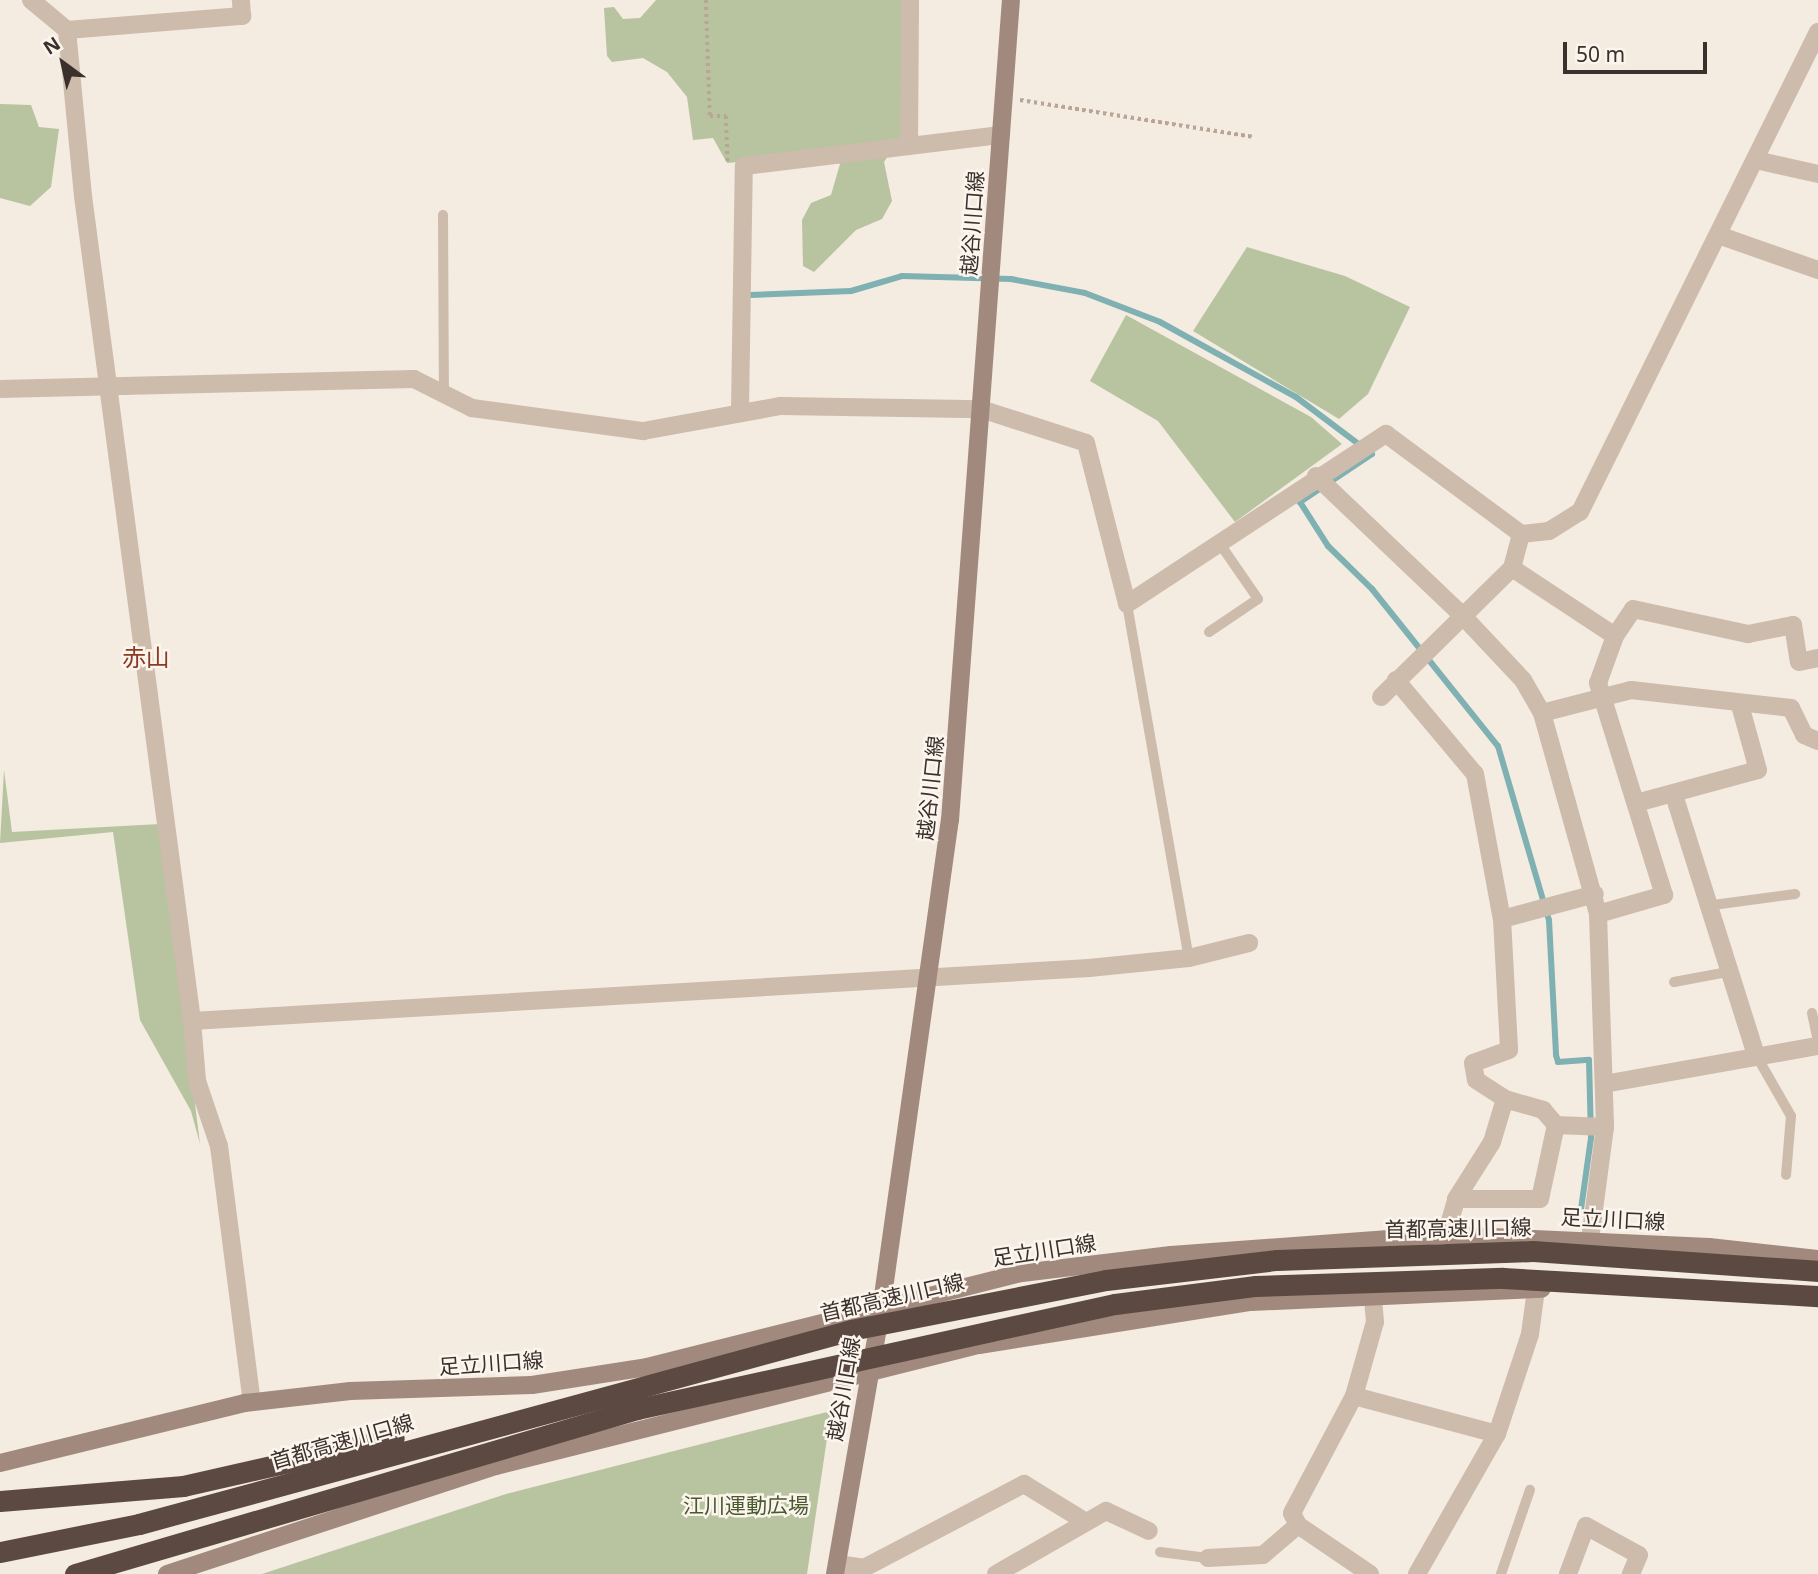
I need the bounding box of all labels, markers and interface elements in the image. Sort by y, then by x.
north arrow [28,28,98,98]
scale bar [1566,28,1710,72]
text: N [38,30,65,61]
text: 50 m [1576,40,1625,68]
street label: 越谷川口線 [956,170,988,276]
district label: 赤山 [122,643,170,671]
street label: 越谷川口線 [912,734,948,842]
street label: 足立川口線 [1560,1204,1666,1234]
street label: 首都高速川口線 [1384,1214,1532,1242]
street label: 足立川口線 [990,1229,1098,1271]
street label: 首都高速川口線 [818,1268,966,1326]
street label: 越谷川口線 [821,1335,865,1443]
street label: 足立川口線 [438,1347,544,1379]
street label: 首都高速川口線 [268,1409,416,1473]
park label: 江川運動広場 [683,1492,809,1518]

